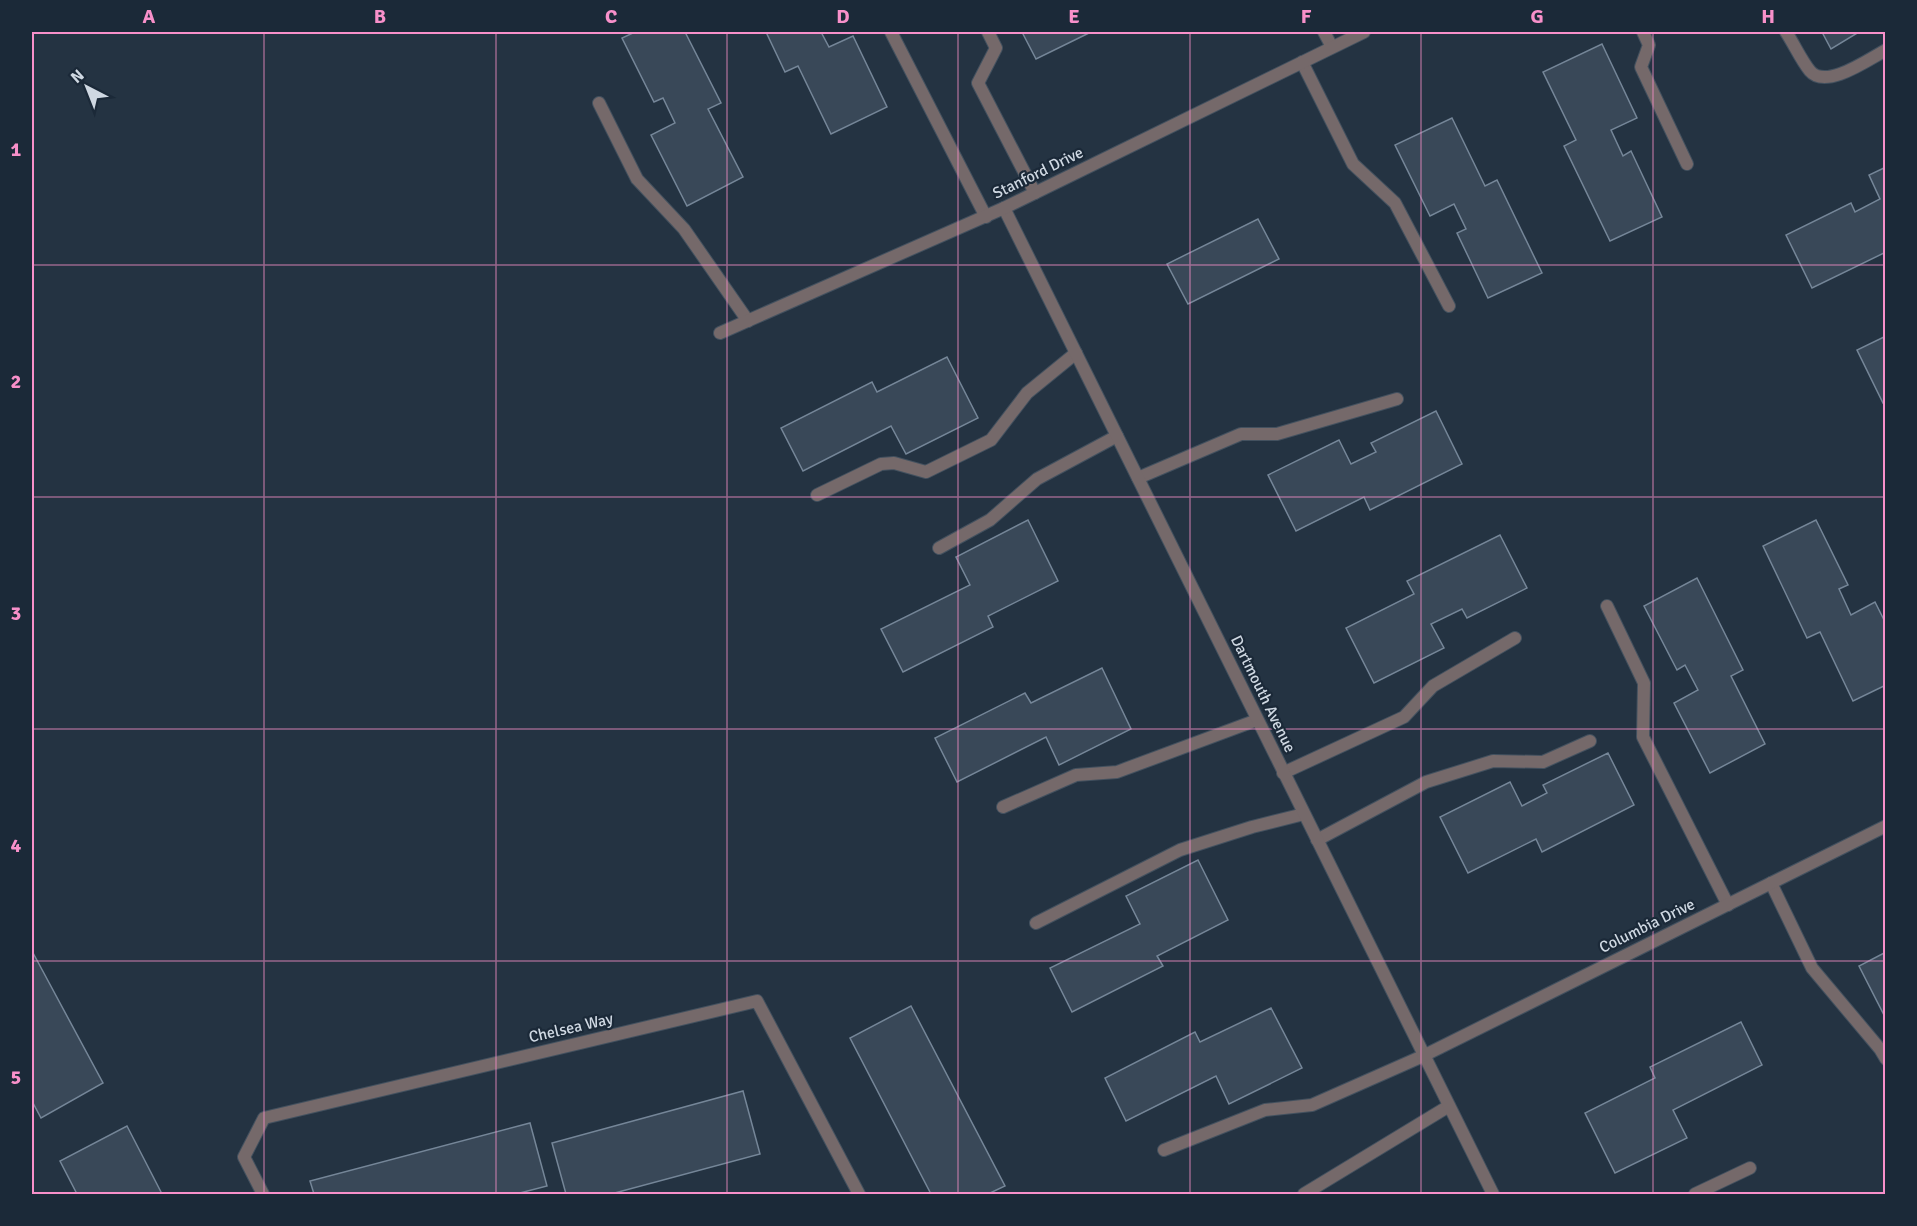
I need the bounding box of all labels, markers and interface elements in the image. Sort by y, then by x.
text: A [143,4,156,29]
text: B [374,4,386,29]
text: C [605,4,617,29]
text: D [836,4,850,29]
text: E [1068,4,1080,29]
text: F [1301,4,1312,29]
text: G [1530,4,1544,29]
text: H [1761,4,1775,29]
north arrow [57,57,117,117]
text: N [67,65,88,88]
text: 1 [11,137,22,162]
street label: Stanford Drive [989,142,1087,204]
text: 2 [11,369,21,394]
text: 3 [11,601,21,626]
street label: Dartmouth Avenue [1226,632,1300,756]
text: 4 [11,833,22,858]
street label: Columbia Drive [1596,894,1698,958]
street label: Chelsea Way [527,1008,616,1047]
text: 5 [11,1065,21,1090]

